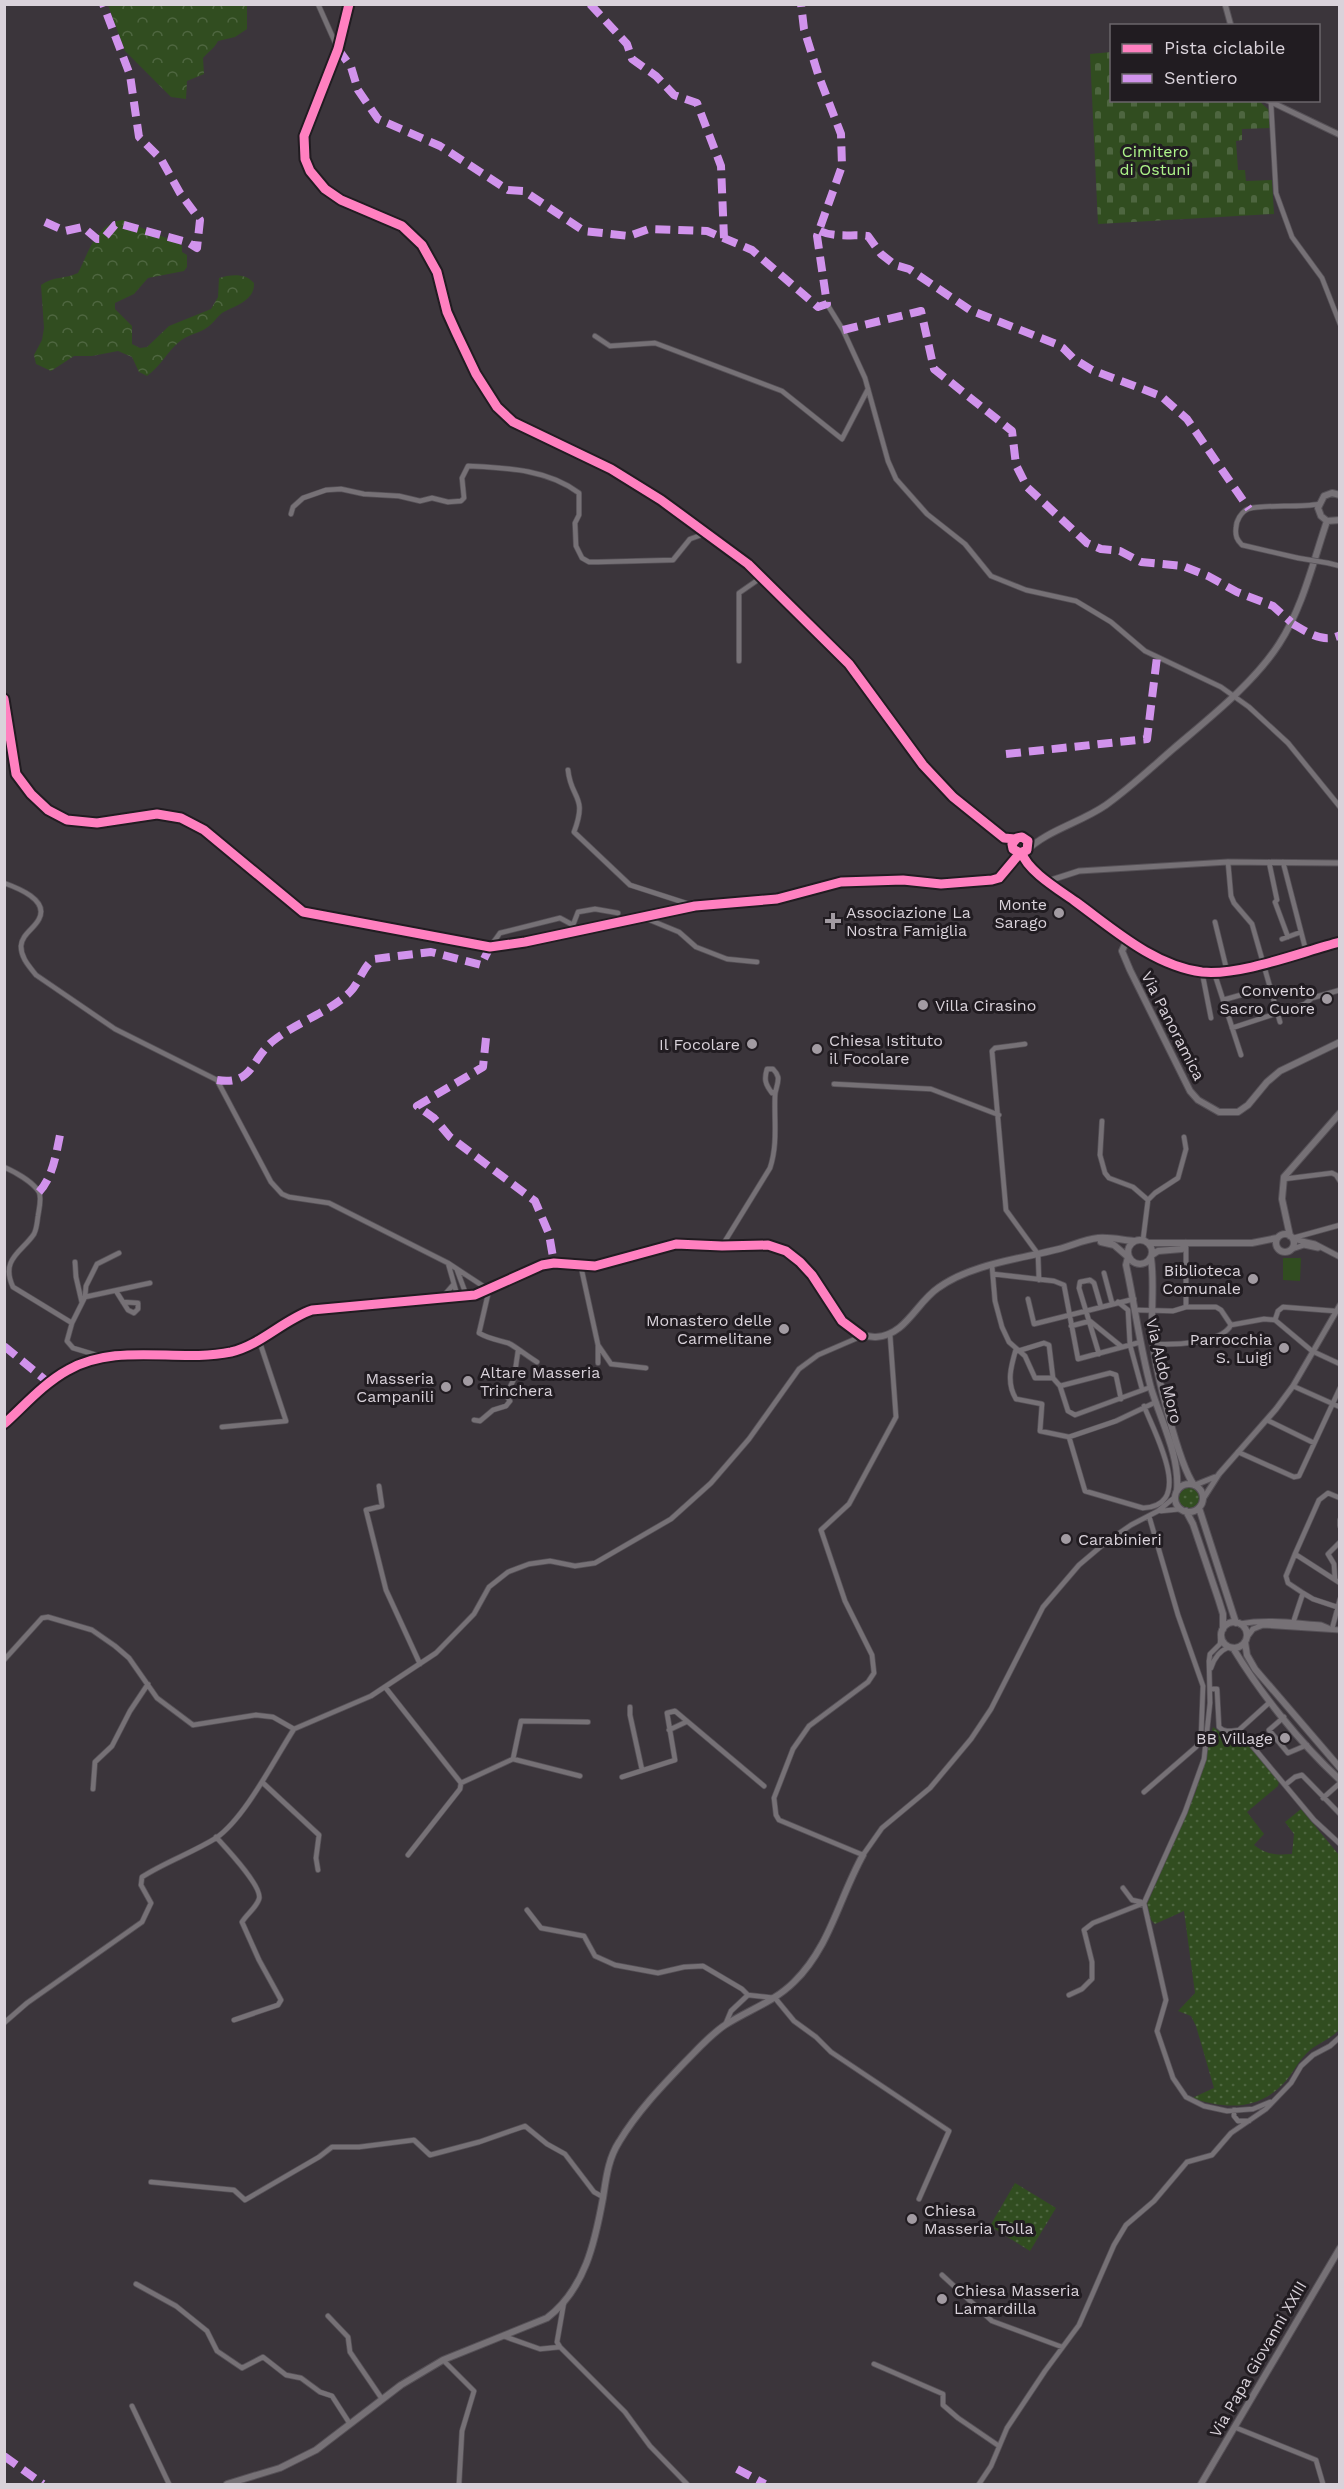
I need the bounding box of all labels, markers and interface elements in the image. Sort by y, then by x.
legend [1110,24,1320,102]
text: Pista ciclabile [1164,37,1285,58]
text: Sentiero [1164,67,1238,88]
park label: Cimitero di Ostuni [1120,142,1190,179]
place label: Monte Sarago [994,895,1047,932]
place label: Associazione La Nostra Famiglia [846,903,971,940]
marker: Monte Sarago [1052,906,1066,920]
marker: Associazione La Nostra Famiglia [824,912,842,930]
street label: Via Panoramica [1137,968,1209,1084]
place label: Convento Sacro Cuore [1220,981,1315,1018]
marker: Convento Sacro Cuore [1320,992,1334,1006]
place label: Villa Cirasino [935,996,1036,1015]
marker: Villa Cirasino [916,998,930,1012]
place label: Chiesa Istituto il Focolare [829,1031,943,1068]
place label: Il Focolare [659,1035,740,1054]
marker: Il Focolare [745,1037,759,1051]
marker: Chiesa Istituto il Focolare [810,1042,824,1056]
place label: Biblioteca Comunale [1162,1261,1241,1298]
marker: Biblioteca Comunale [1246,1272,1260,1286]
place label: Monastero delle Carmelitane [646,1311,772,1348]
street label: Via Aldo Moro [1142,1316,1186,1426]
marker: Monastero delle Carmelitane [777,1322,791,1336]
place label: Parrocchia S. Luigi [1190,1330,1272,1367]
marker: Parrocchia S. Luigi [1277,1341,1291,1355]
place label: Altare Masseria Trinchera [480,1363,600,1400]
place label: Masseria Campanili [356,1369,434,1406]
marker: Altare Masseria Trinchera [461,1374,475,1388]
marker: Masseria Campanili [439,1380,453,1394]
place label: Carabinieri [1078,1530,1162,1549]
marker: Carabinieri [1059,1532,1073,1546]
place label: BB Village [1196,1729,1273,1748]
marker: BB Village [1278,1731,1292,1745]
place label: Chiesa Masseria Tolla [924,2201,1034,2238]
marker: Chiesa Masseria Tolla [905,2212,919,2226]
street label: Via Papa Giovanni XXIII [1205,2278,1311,2440]
place label: Chiesa Masseria Lamardilla [954,2281,1080,2318]
marker: Chiesa Masseria Lamardilla [935,2292,949,2306]

